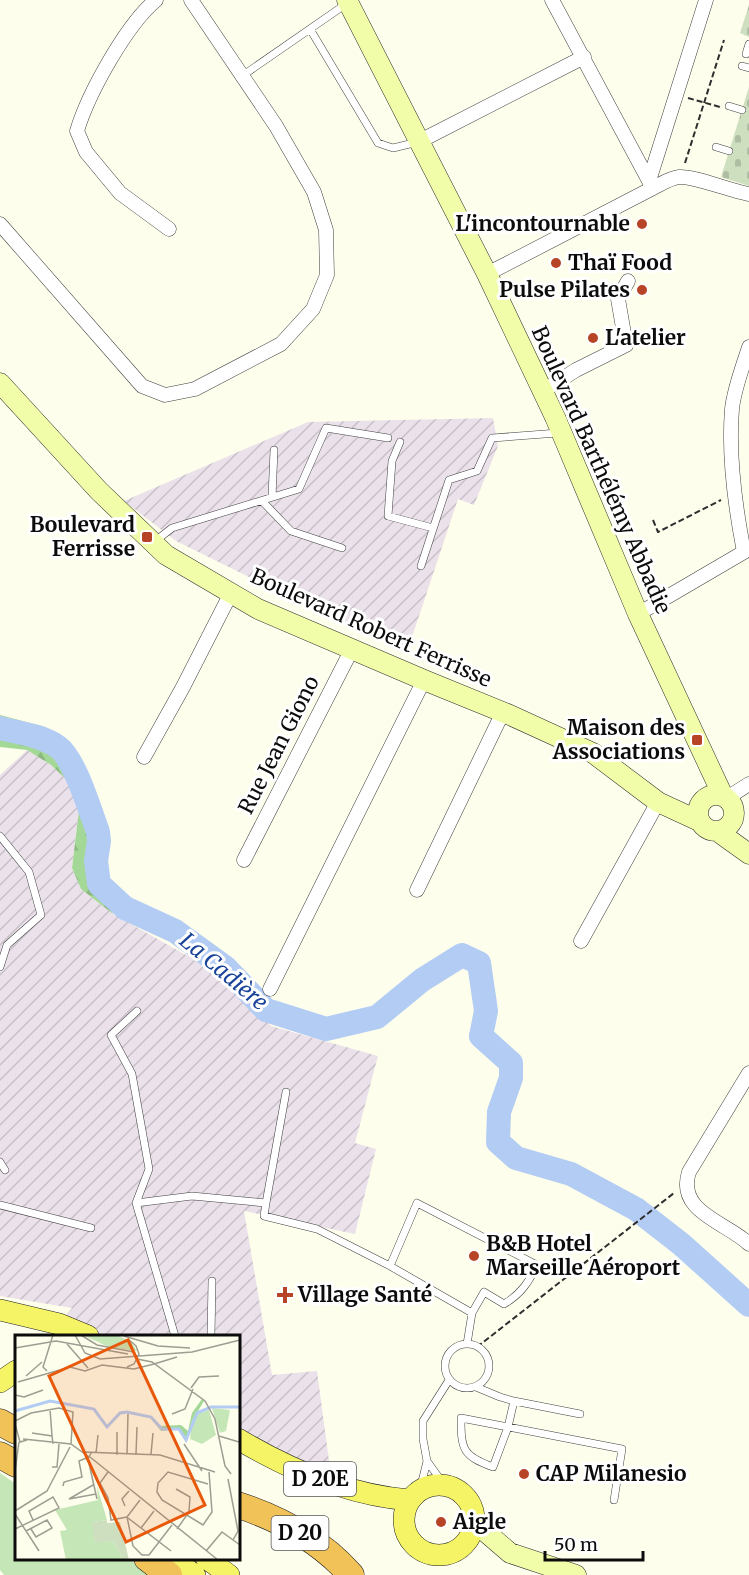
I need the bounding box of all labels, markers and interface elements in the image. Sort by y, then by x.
place label: L'incontournable [455,210,630,237]
marker: L'incontournable [635,217,649,231]
place label: Thaï Food [568,249,672,276]
marker: Thaï Food [549,256,563,270]
place label: Pulse Pilates [499,276,630,303]
marker: Pulse Pilates [635,283,649,297]
street label: Boulevard Barthélémy Abbadie [526,322,677,618]
place label: L'atelier [605,324,686,351]
marker: L'atelier [586,331,600,345]
place label: Boulevard Ferrisse [30,511,135,562]
marker: Boulevard Ferrisse [140,530,154,544]
street label: Boulevard Robert Ferrisse [247,562,496,693]
street label: Rue Jean Giono [232,671,325,818]
place label: Maison des Associations [552,714,685,765]
marker: Maison des Associations [690,733,704,747]
water label: La Cadière [174,926,274,1016]
place label: B&B Hotel Marseille Aéroport [486,1230,681,1281]
marker: B&B Hotel Marseille Aéroport [467,1249,481,1263]
place label: Village Santé [297,1281,432,1308]
marker: Village Santé [276,1286,294,1304]
inset map [15,1335,240,1560]
place label: CAP Milanesio [536,1460,686,1487]
road number: D 20E [284,1462,356,1496]
marker: CAP Milanesio [517,1467,531,1481]
place label: Aigle [452,1508,506,1535]
marker: Aigle [434,1515,448,1529]
road number: D 20 [272,1516,328,1550]
scale bar [545,1524,642,1562]
text: 50 m [554,1533,598,1556]

